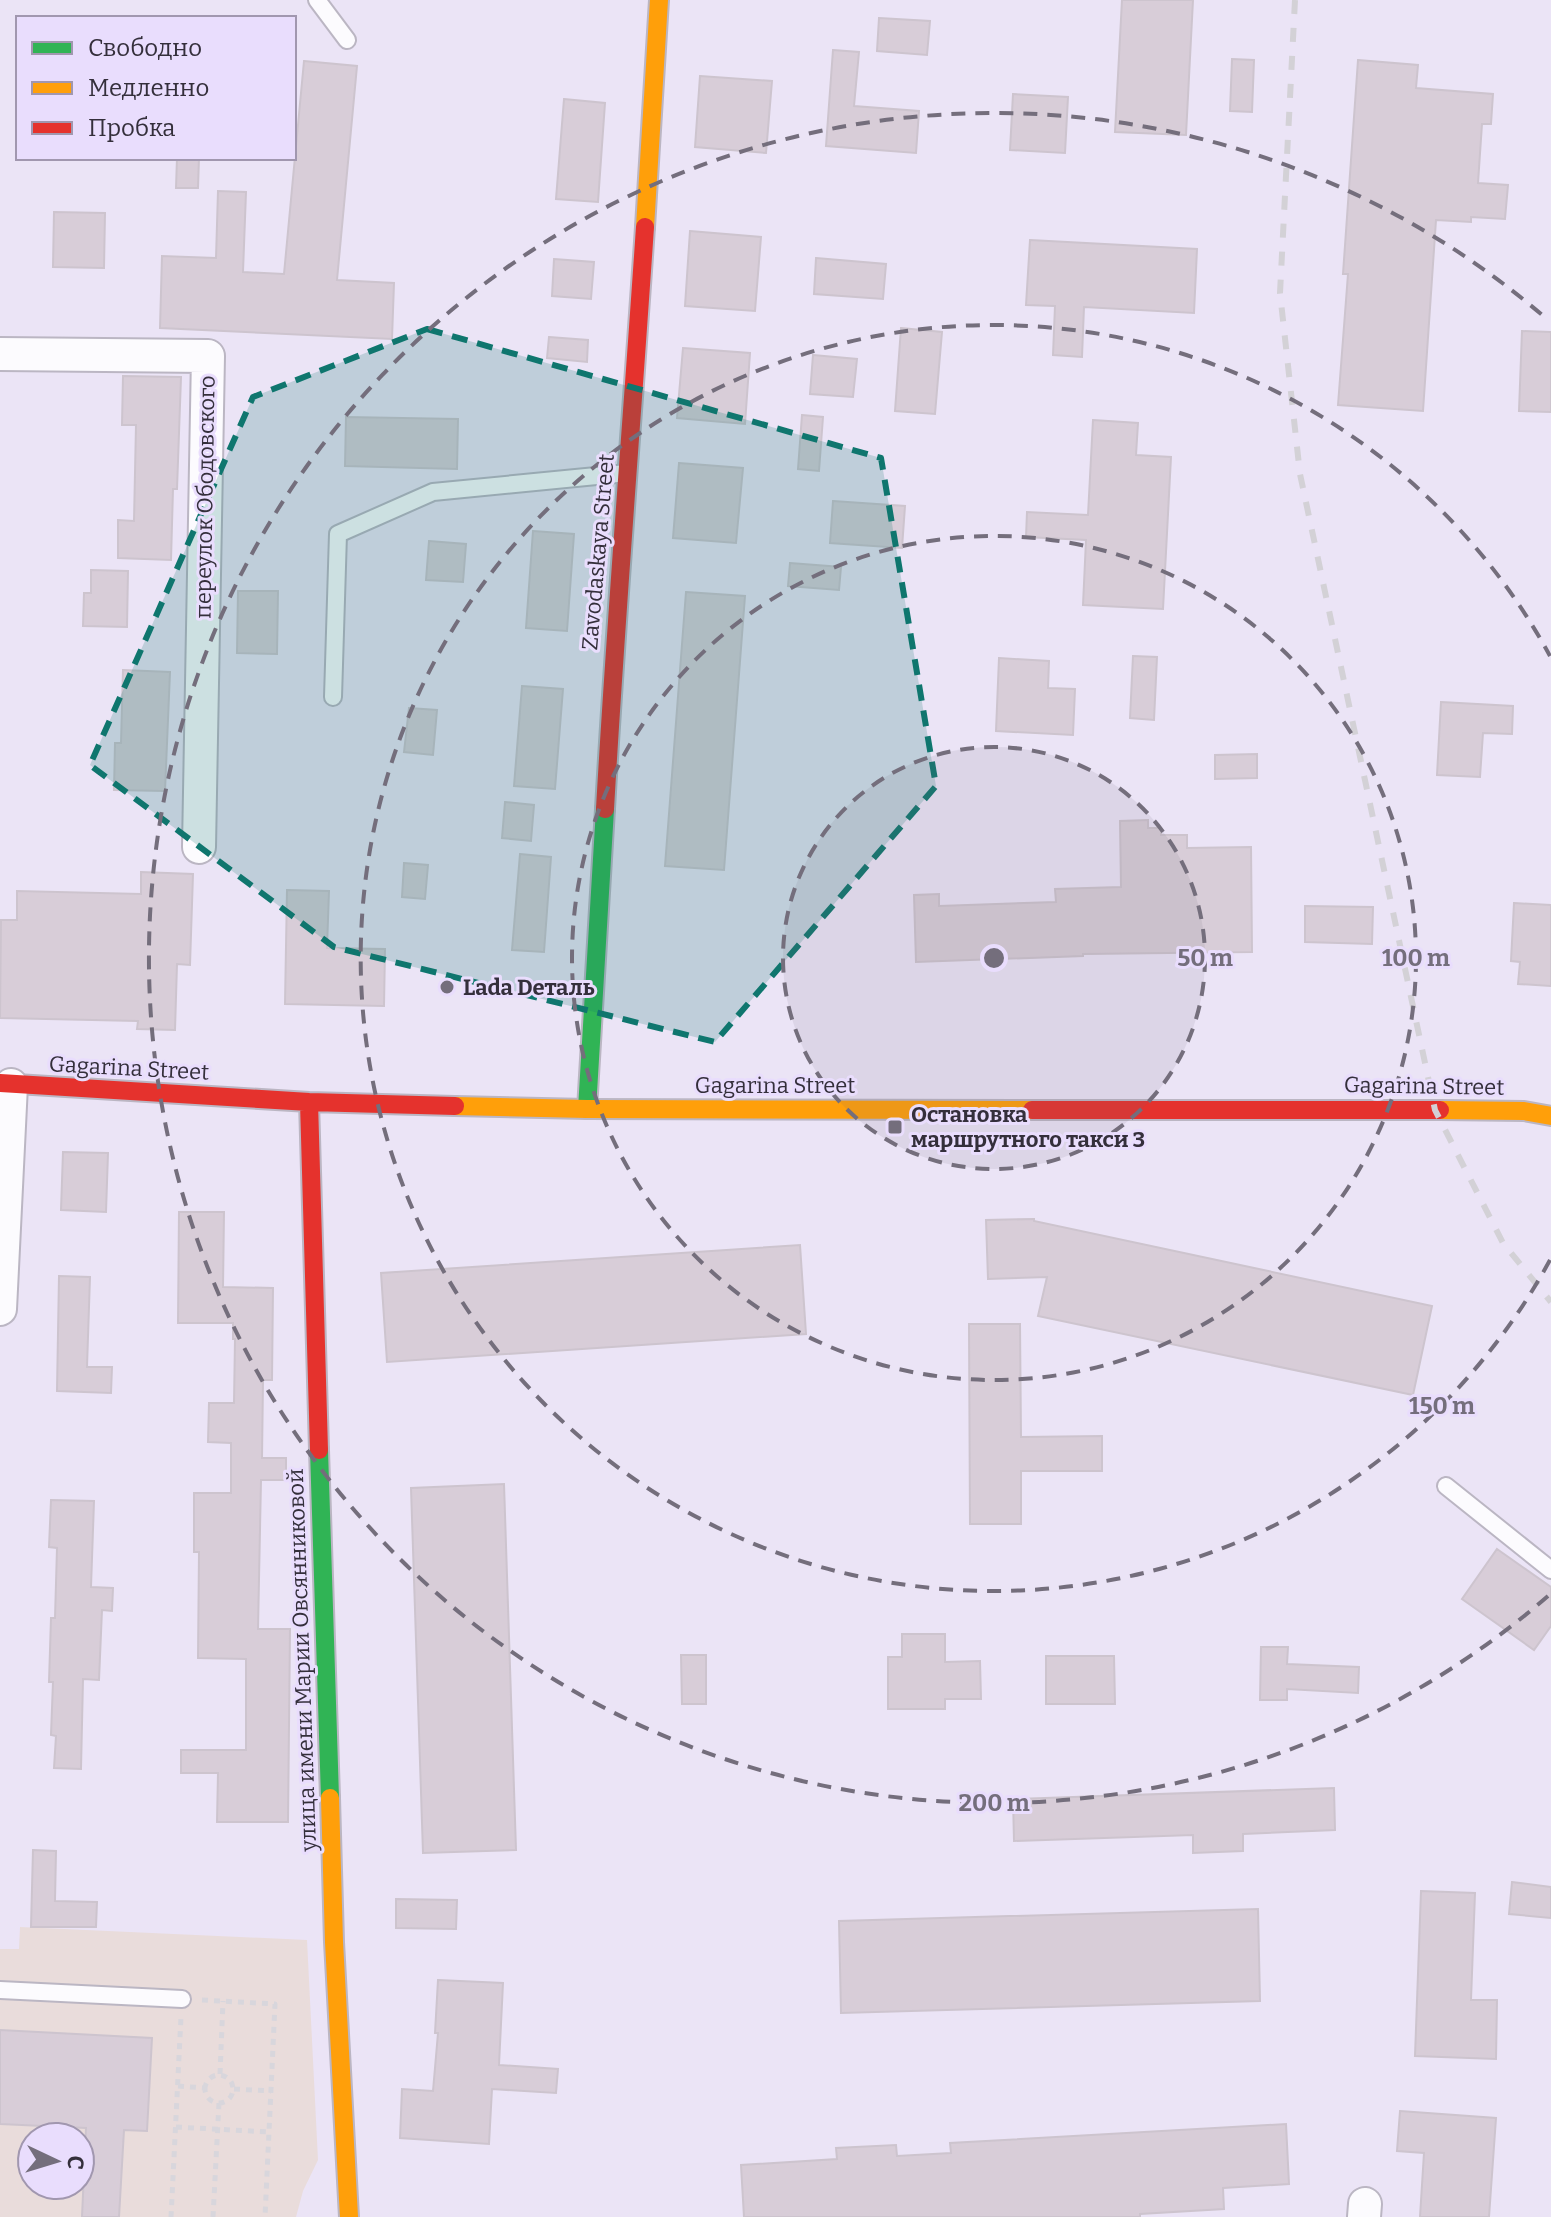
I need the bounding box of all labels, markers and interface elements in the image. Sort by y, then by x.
legend [16,16,296,160]
text: Свободно [88,34,202,62]
text: Медленно [88,74,209,102]
text: Пробка [88,114,175,142]
street label: переулок Ободовского [189,375,221,619]
street label: Zavodaskaya Street [576,453,620,651]
centre of rings [980,944,1008,972]
text: 50 m [1177,944,1233,972]
text: 100 m [1382,944,1450,972]
place label: Lada Dеталь [463,974,595,1001]
marker: Lada Dеталь [438,978,456,996]
street label: Gagarina Street [48,1050,210,1086]
street label: Gagarina Street [1344,1071,1505,1101]
street label: Gagarina Street [695,1072,855,1099]
place label: Остановка маршрутного такси 3 [911,1101,1145,1153]
marker: Остановка маршрутного такси 3 [886,1118,904,1136]
text: 150 m [1409,1392,1475,1420]
street label: улица имени Марии Овсянниковой [282,1468,322,1853]
text: 200 m [958,1789,1030,1817]
north arrow [16,2121,96,2201]
text: С [61,2154,89,2170]

